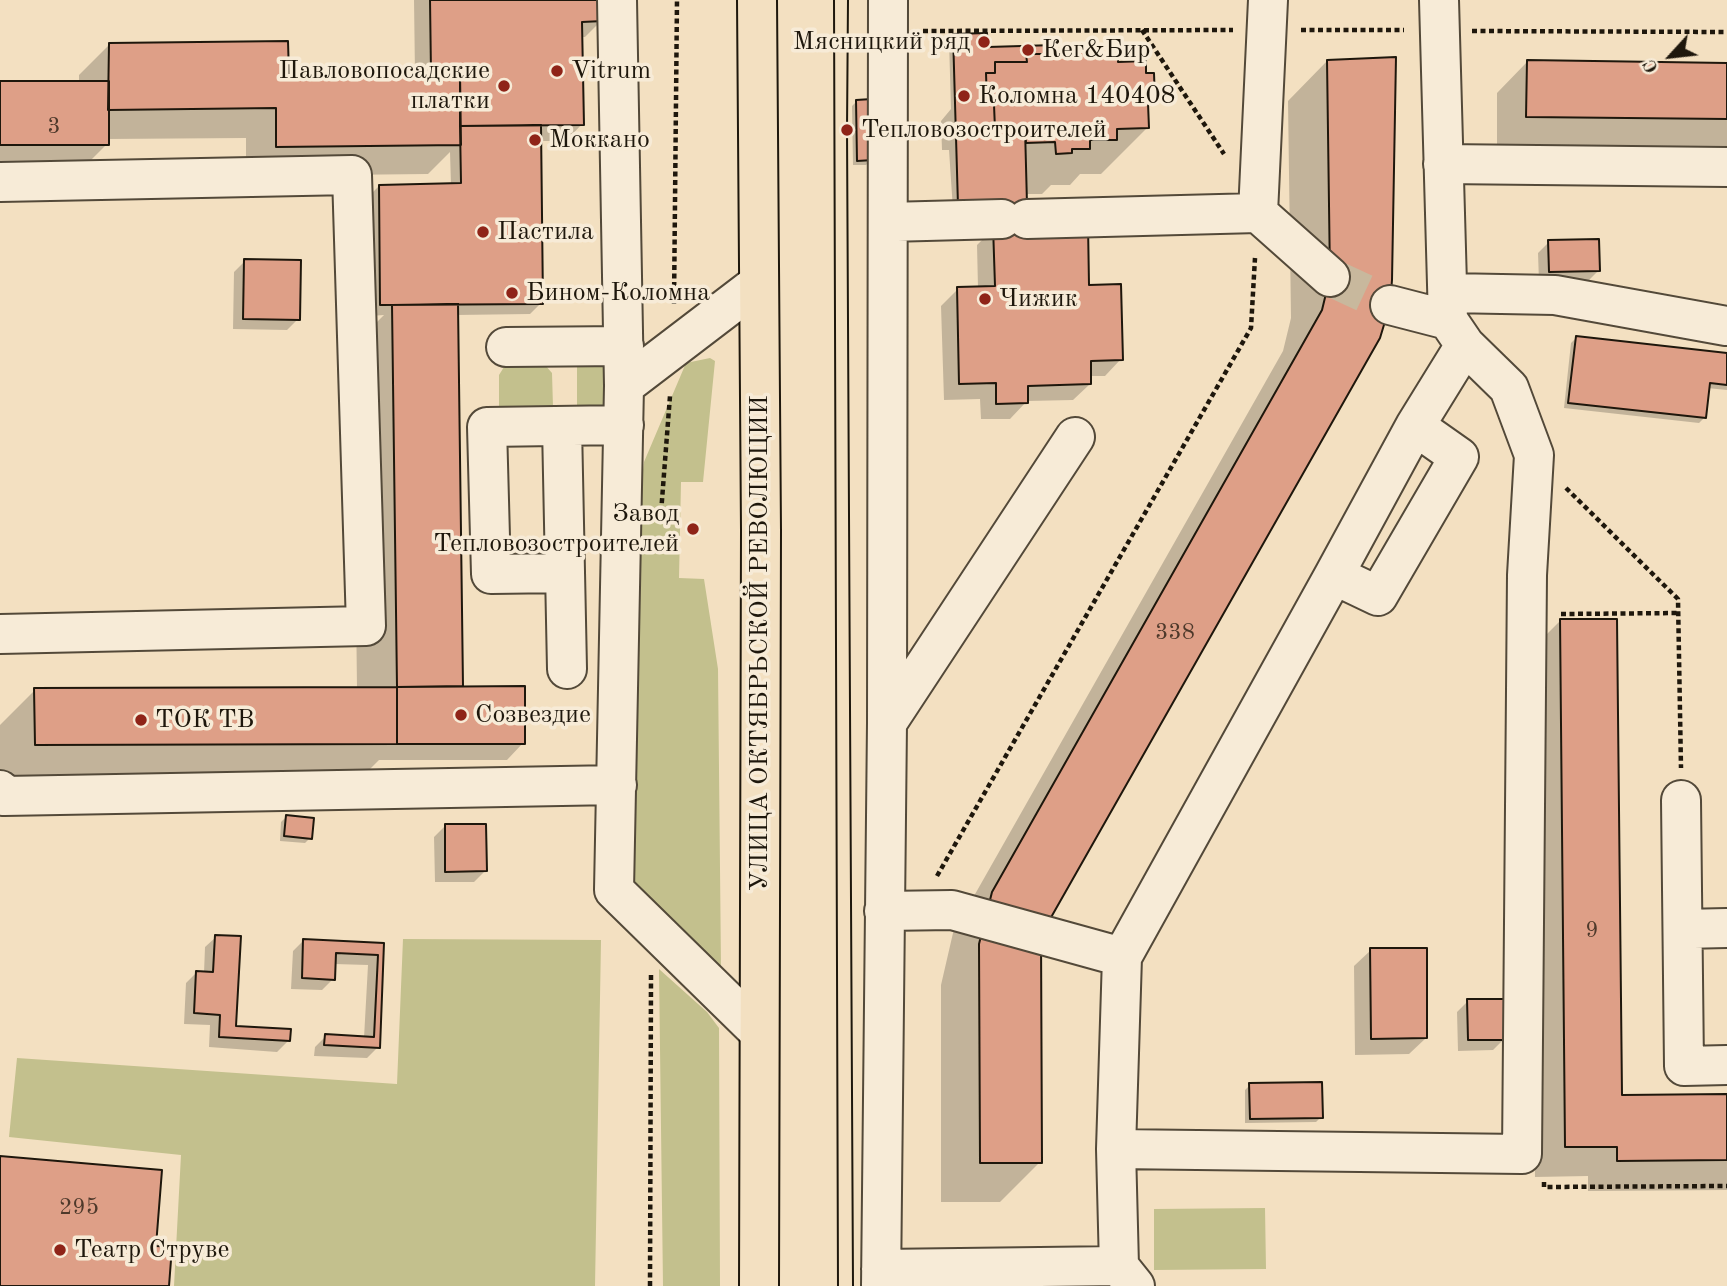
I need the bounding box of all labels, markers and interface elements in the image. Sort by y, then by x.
north arrow [1636,21,1706,91]
place label: Мясницкий ряд [793,26,970,58]
marker: Мясницкий ряд [976,34,992,50]
place label: Кег&Бир [1042,34,1151,66]
marker: Кег&Бир [1020,42,1036,58]
place label: Павловопосадские платки [278,55,490,116]
place label: Vitrum [571,55,651,87]
text: С [1641,56,1663,76]
marker: Vitrum [549,63,565,79]
marker: Павловопосадские платки [496,78,512,94]
place label: Коломна 140408 [978,80,1176,112]
marker: Коломна 140408 [956,88,972,104]
house number: 3 [47,113,61,141]
place label: Тепловозостроителей [861,114,1107,146]
marker: Тепловозостроителей [839,122,855,138]
place label: Моккано [549,124,650,156]
marker: Моккано [527,132,543,148]
place label: Пастила [497,216,594,248]
marker: Пастила [475,224,491,240]
place label: Бином-Коломна [526,277,710,309]
place label: Чижик [999,283,1078,315]
marker: Бином-Коломна [504,285,520,301]
marker: Чижик [977,291,993,307]
street label: УЛИЦА ОКТЯБРЬСКОЙ РЕВОЛЮЦИИ [744,395,776,891]
place label: Завод Тепловозостроителей [433,498,679,560]
marker: Завод Тепловозостроителей [685,521,701,537]
house number: 338 [1155,619,1195,647]
place label: Созвездие [475,699,591,731]
place label: ТОК ТВ [155,704,254,736]
marker: Созвездие [453,707,469,723]
marker: ТОК ТВ [133,712,149,728]
house number: 9 [1585,917,1599,945]
house number: 295 [59,1194,99,1222]
place label: Театр Струве [74,1234,229,1266]
marker: Театр Струве [52,1242,68,1258]

